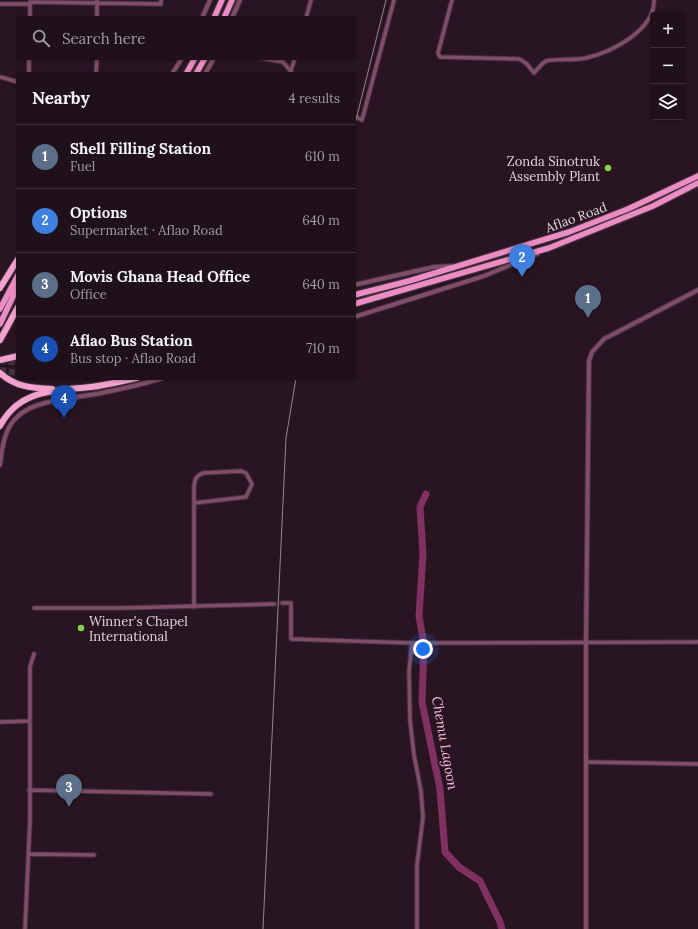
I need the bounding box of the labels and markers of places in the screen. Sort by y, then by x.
place label: Zonda Sinotruk Assembly Plant [507,153,600,185]
marker: Zonda Sinotruk Assembly Plant [603,163,613,173]
pin: 2 [509,244,535,277]
pin: 1 [575,285,601,318]
pin: 4 [51,385,77,418]
place label: Winner's Chapel International [89,613,188,645]
marker: Winner's Chapel International [76,623,86,633]
pin: 3 [56,774,82,807]

